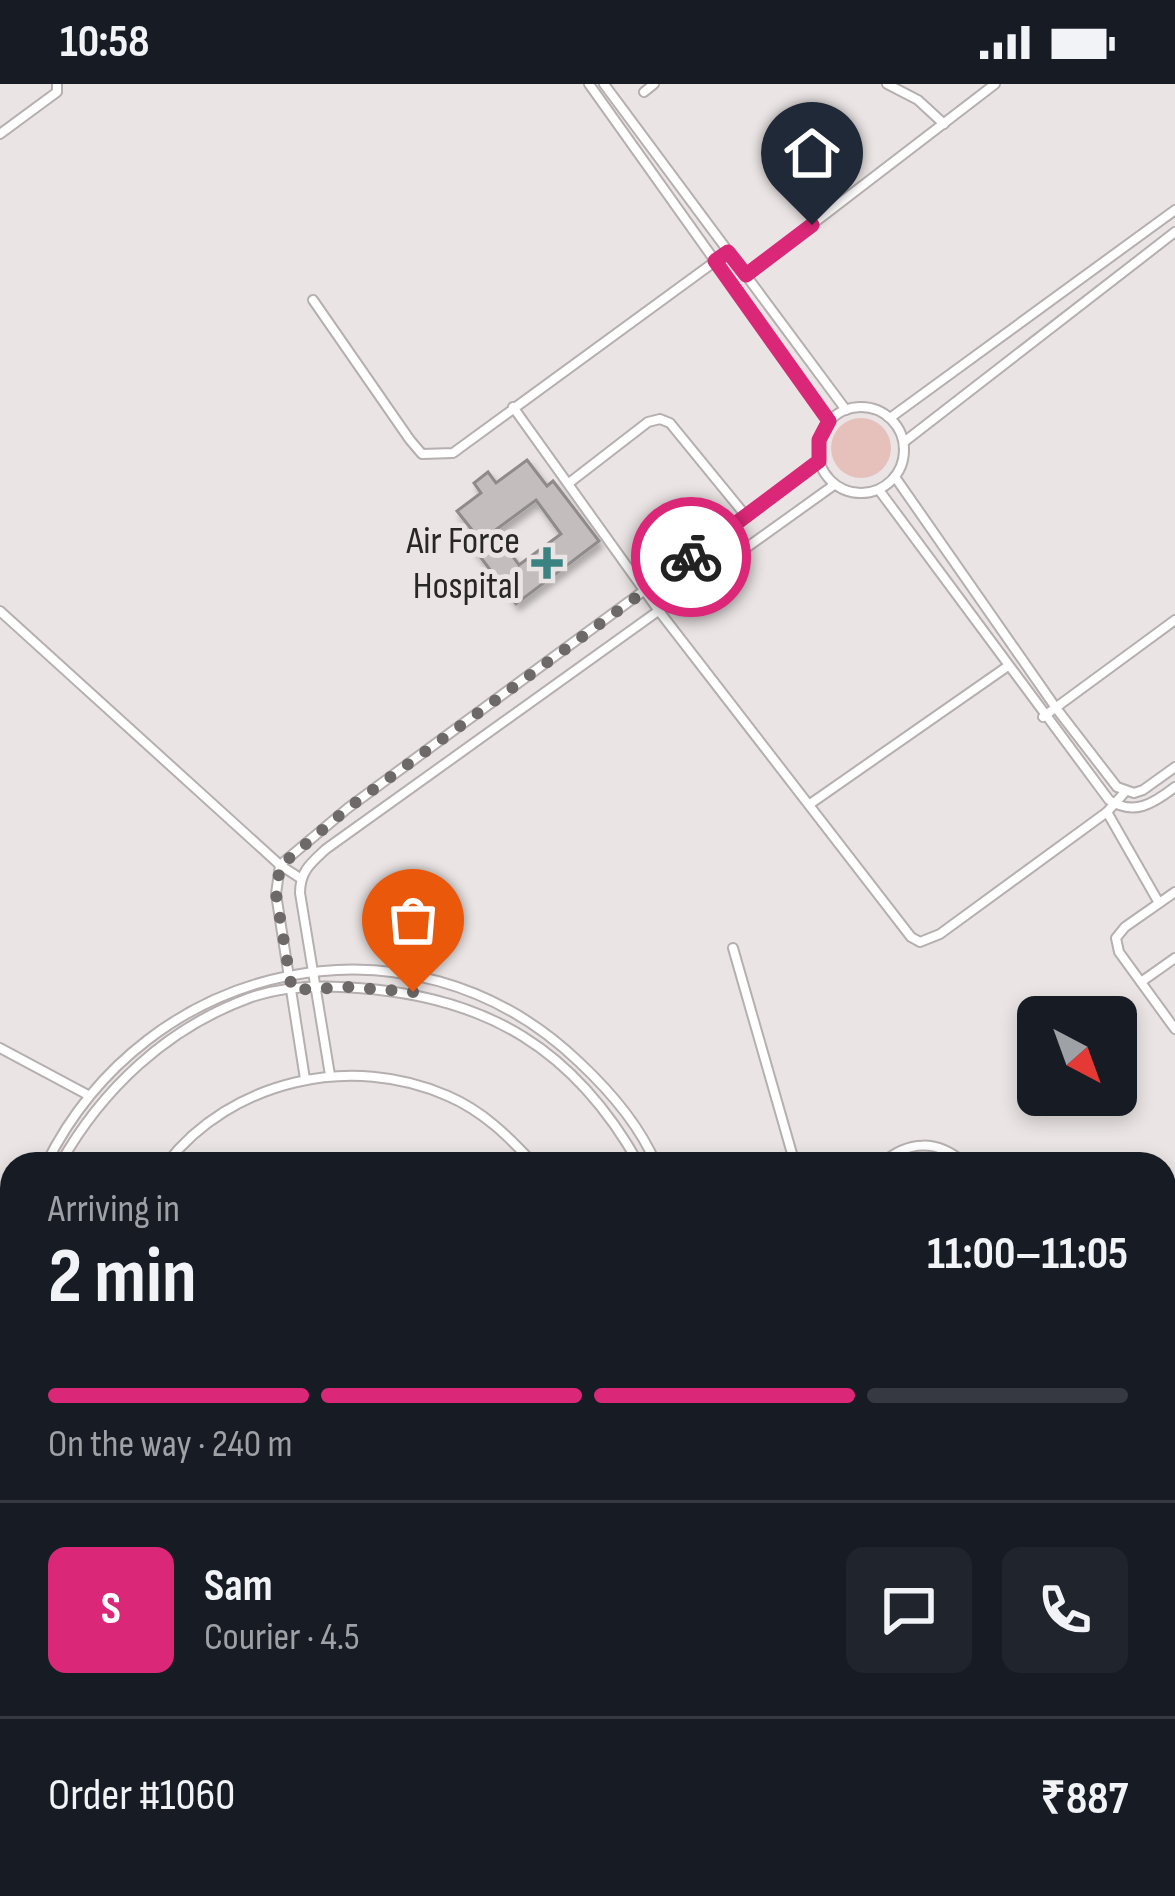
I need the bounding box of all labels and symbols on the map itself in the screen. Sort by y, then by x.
pin [761,102,863,225]
courier [631,497,751,617]
place label: Air Force Hospital [406,518,520,610]
marker: Air Force Hospital [531,547,563,579]
pin [362,869,464,992]
north arrow [1017,996,1137,1116]

